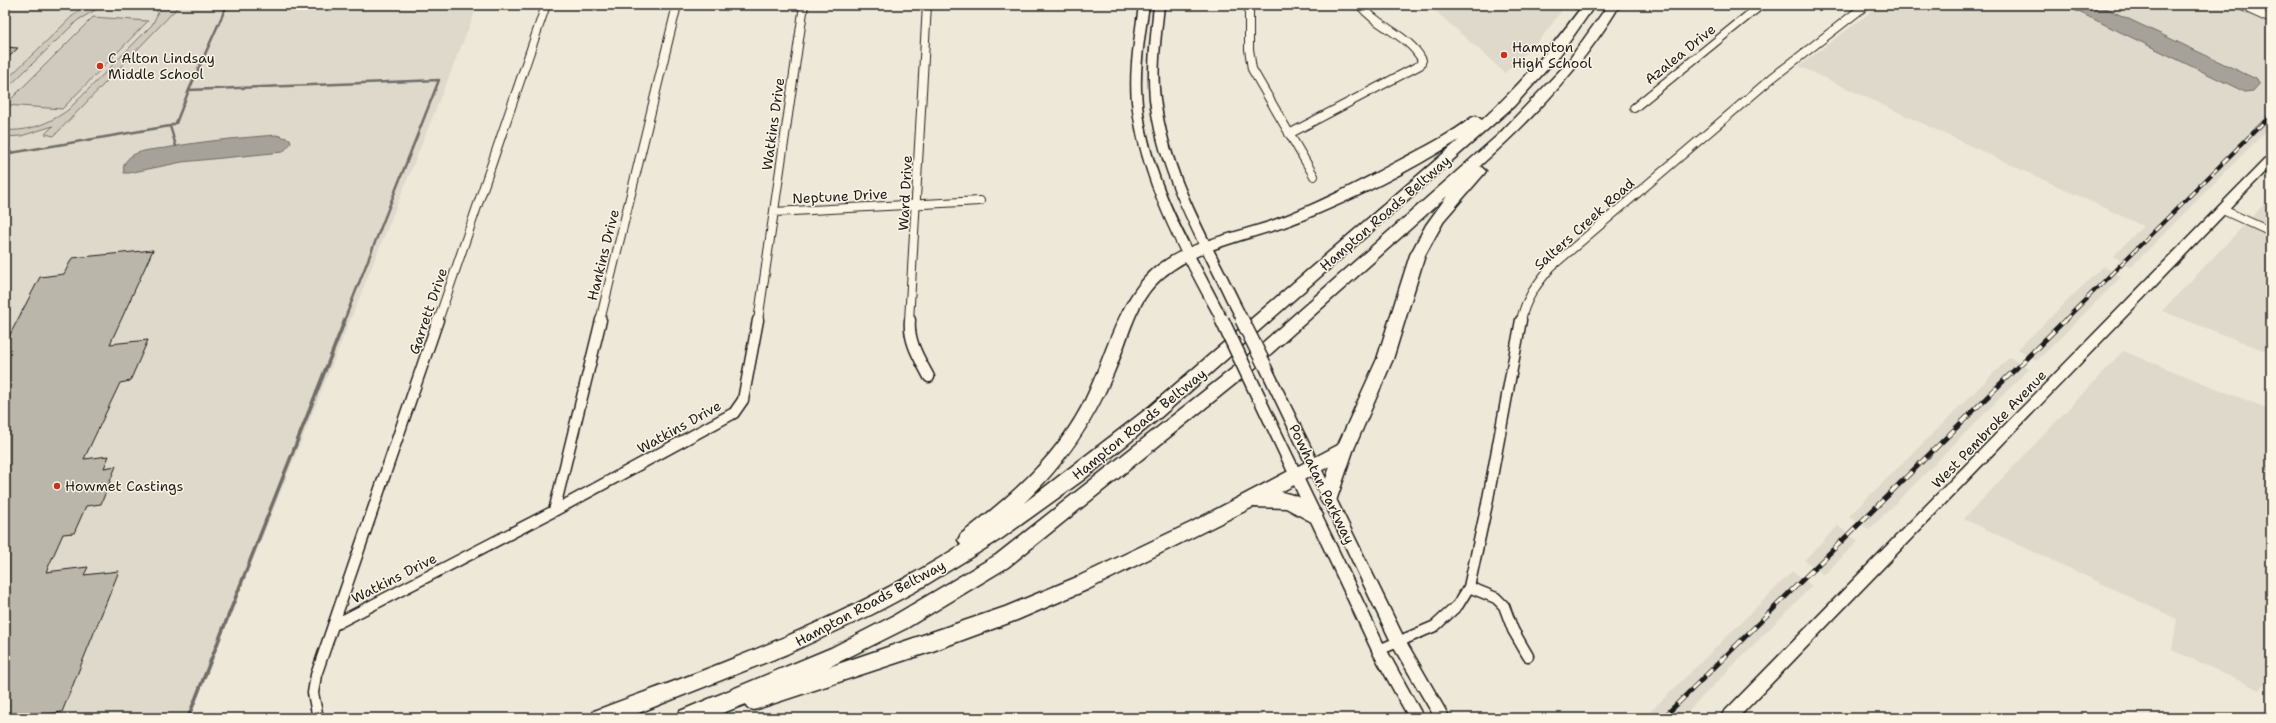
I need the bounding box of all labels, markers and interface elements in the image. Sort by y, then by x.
street label: Azalea Drive [1641,20,1719,88]
place label: Hampton High School [1512,38,1593,72]
place label: C Alton Lindsay Middle School [108,49,215,83]
marker: Hampton High School [1499,50,1509,60]
marker: C Alton Lindsay Middle School [95,61,105,71]
street label: Watkins Drive [758,76,788,171]
street label: Hampton Roads Beltway [1316,151,1454,275]
street label: Ward Drive [894,155,916,231]
street label: Salters Creek Road [1530,174,1638,274]
street label: Neptune Drive [792,185,888,207]
street label: Hankins Drive [583,207,623,302]
street label: Garrett Drive [405,265,451,356]
street label: Hampton Roads Beltway [1068,364,1210,484]
street label: West Pembroke Avenue [1928,366,2050,492]
street label: Watkins Drive [634,396,724,457]
street label: Powhatan Parkway [1285,421,1359,547]
place label: Howmet Castings [65,477,184,495]
marker: Howmet Castings [52,481,62,491]
street label: Watkins Drive [348,549,440,607]
street label: Hampton Roads Beltway [792,556,948,650]

